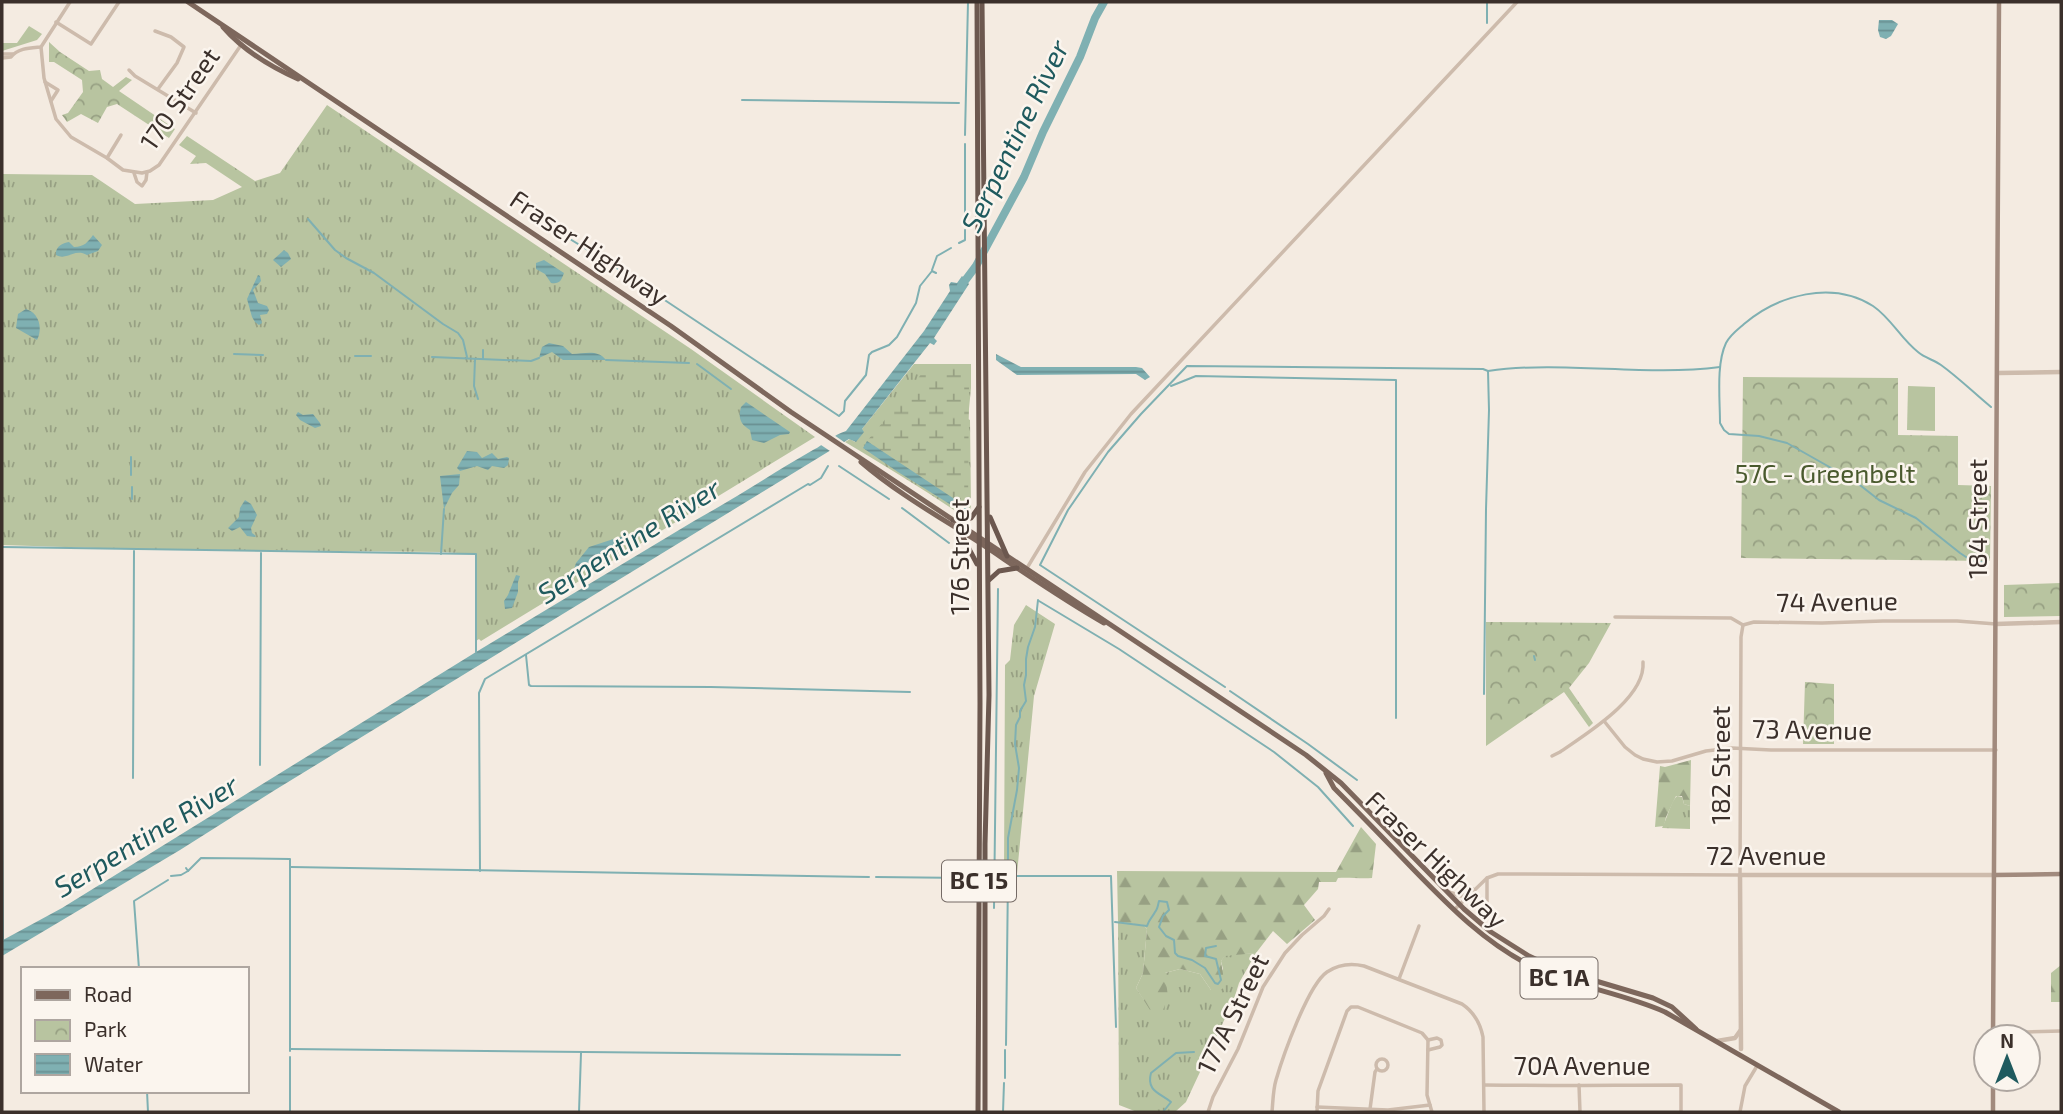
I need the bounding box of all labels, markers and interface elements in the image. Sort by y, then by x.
water label: Serpentine River [953,33,1076,237]
street label: 170 Street [132,41,225,155]
street label: Fraser Highway [505,182,675,311]
park label: 57C - Greenbelt [1734,457,1916,488]
street label: 184 Street [1961,459,1992,579]
water label: Serpentine River [531,470,727,610]
street label: 176 Street [943,499,974,615]
street label: 74 Avenue [1776,584,1898,617]
street label: 182 Street [1704,706,1735,824]
street label: 73 Avenue [1752,712,1872,745]
water label: Serpentine River [47,766,245,904]
street label: Fraser Highway [1360,784,1514,934]
street label: 72 Avenue [1706,839,1826,870]
road number: BC 15 [942,860,1016,902]
street label: 177A Street [1189,948,1274,1078]
road number: BC 1A [1520,958,1598,998]
legend [21,967,248,1093]
text: Road [84,981,132,1006]
text: Park [84,1016,127,1041]
north arrow [1972,1023,2042,1093]
text: N [2000,1029,2014,1052]
street label: 70A Avenue [1514,1049,1650,1080]
text: Water [84,1051,143,1076]

